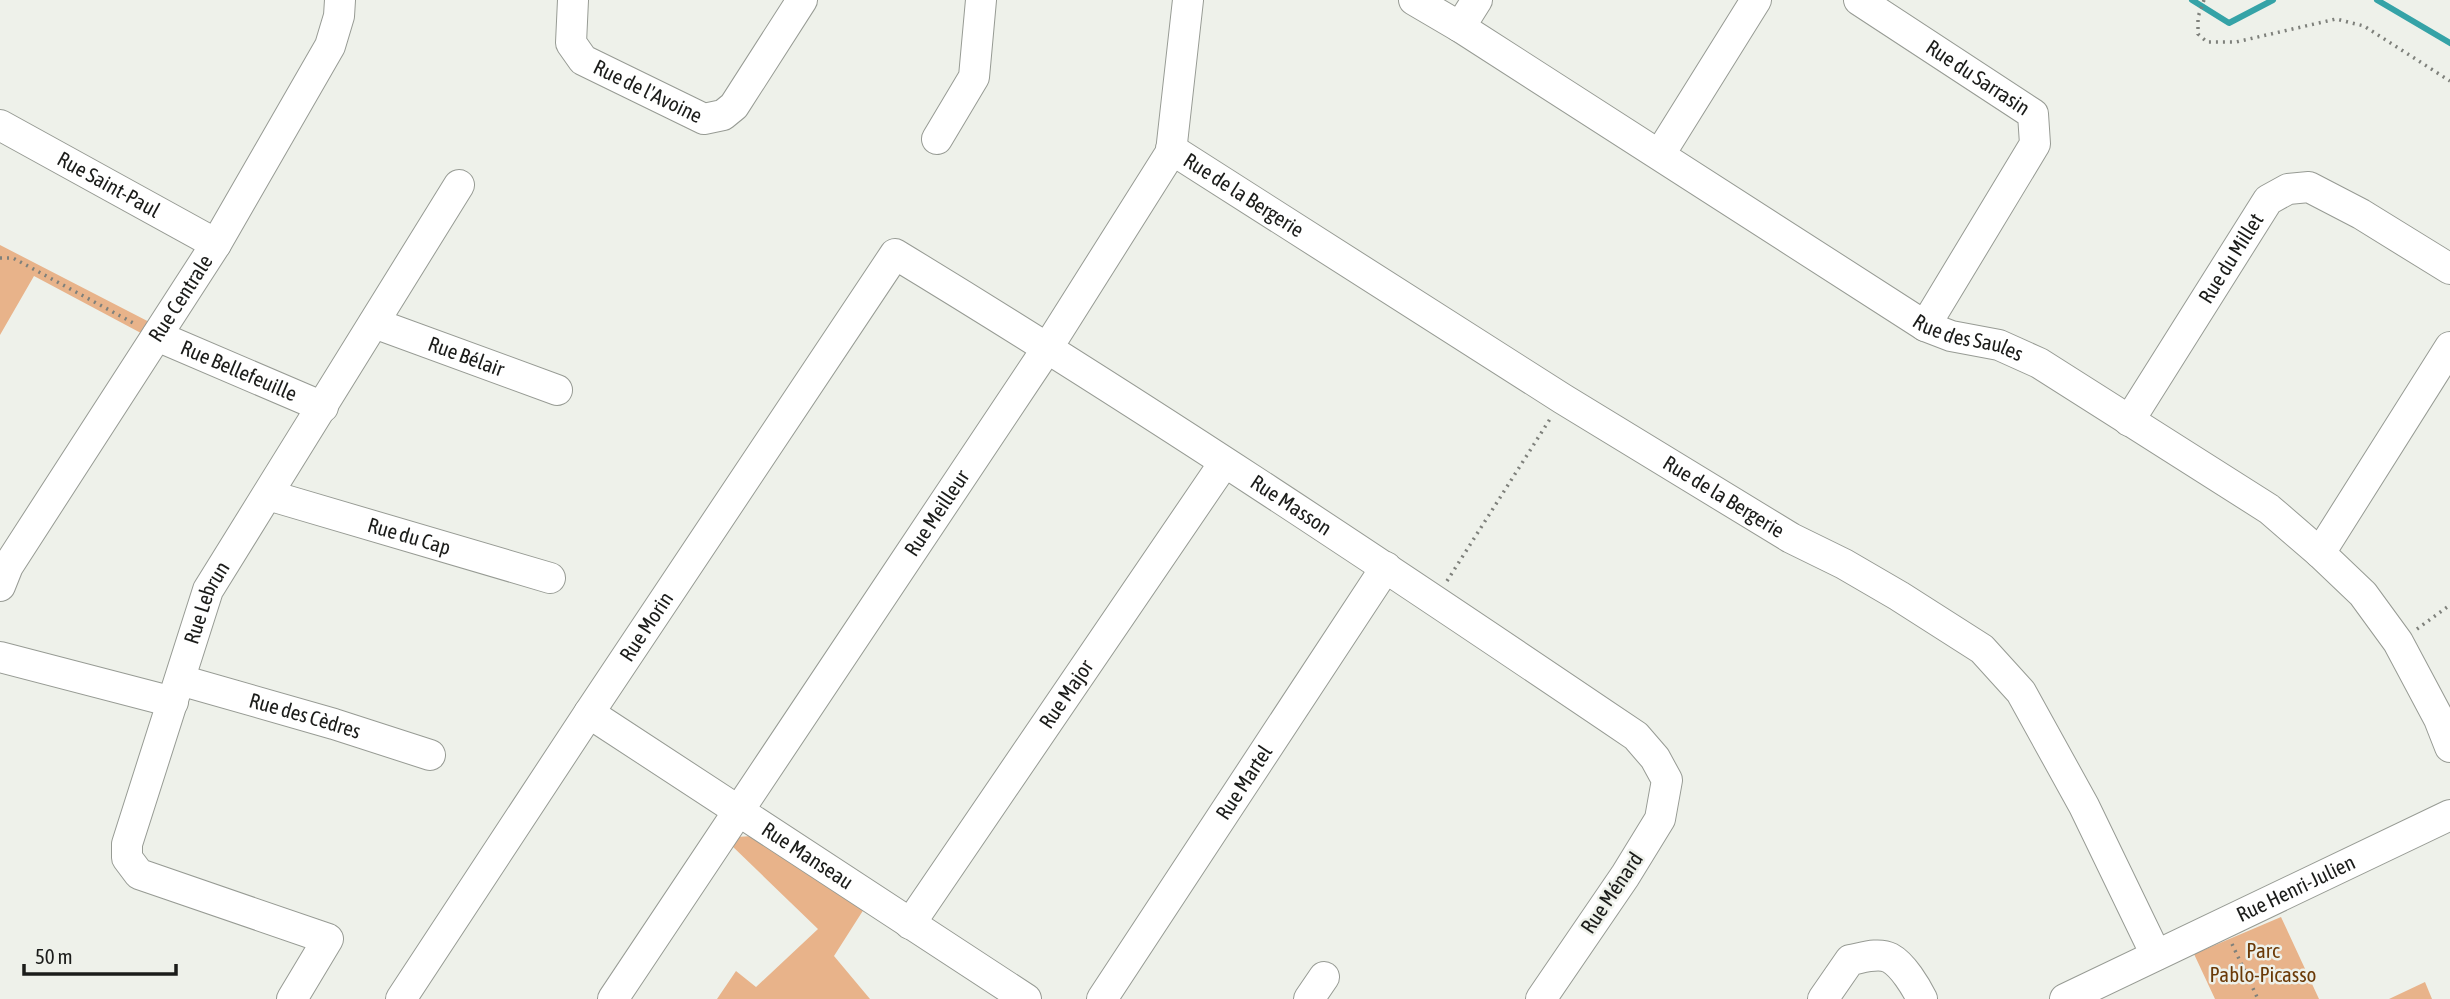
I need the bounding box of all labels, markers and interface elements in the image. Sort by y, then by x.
street label: Rue du Sarrasin [1922,34,2035,120]
street label: Rue de l'Avoine [590,54,706,127]
street label: Rue Saint-Paul [54,146,165,222]
street label: Rue de la Bergerie [1180,147,1309,242]
street label: Rue du Millet [2193,209,2268,307]
street label: Rue Centrale [143,250,217,346]
street label: Rue des Saules [1909,308,2027,365]
street label: Rue Bélair [425,331,508,381]
street label: Rue Bellefeuille [178,335,301,405]
street label: Rue de la Bergerie [1659,450,1789,542]
street label: Rue Meilleur [899,464,974,560]
street label: Rue Masson [1247,469,1337,540]
street label: Rue du Cap [365,512,454,559]
street label: Rue Lebrun [179,557,234,647]
street label: Rue Morin [614,587,677,665]
street label: Rue Major [1034,654,1098,733]
street label: Rue des Cèdres [247,687,364,743]
street label: Rue Martel [1210,740,1277,824]
street label: Rue Manseau [758,817,858,894]
street label: Rue Ménard [1575,847,1647,938]
street label: Rue Henri-Julien [2232,849,2359,926]
scale bar [24,932,177,976]
park label: Parc Pablo-Picasso [2210,938,2317,986]
text: 50 m [35,944,73,968]

